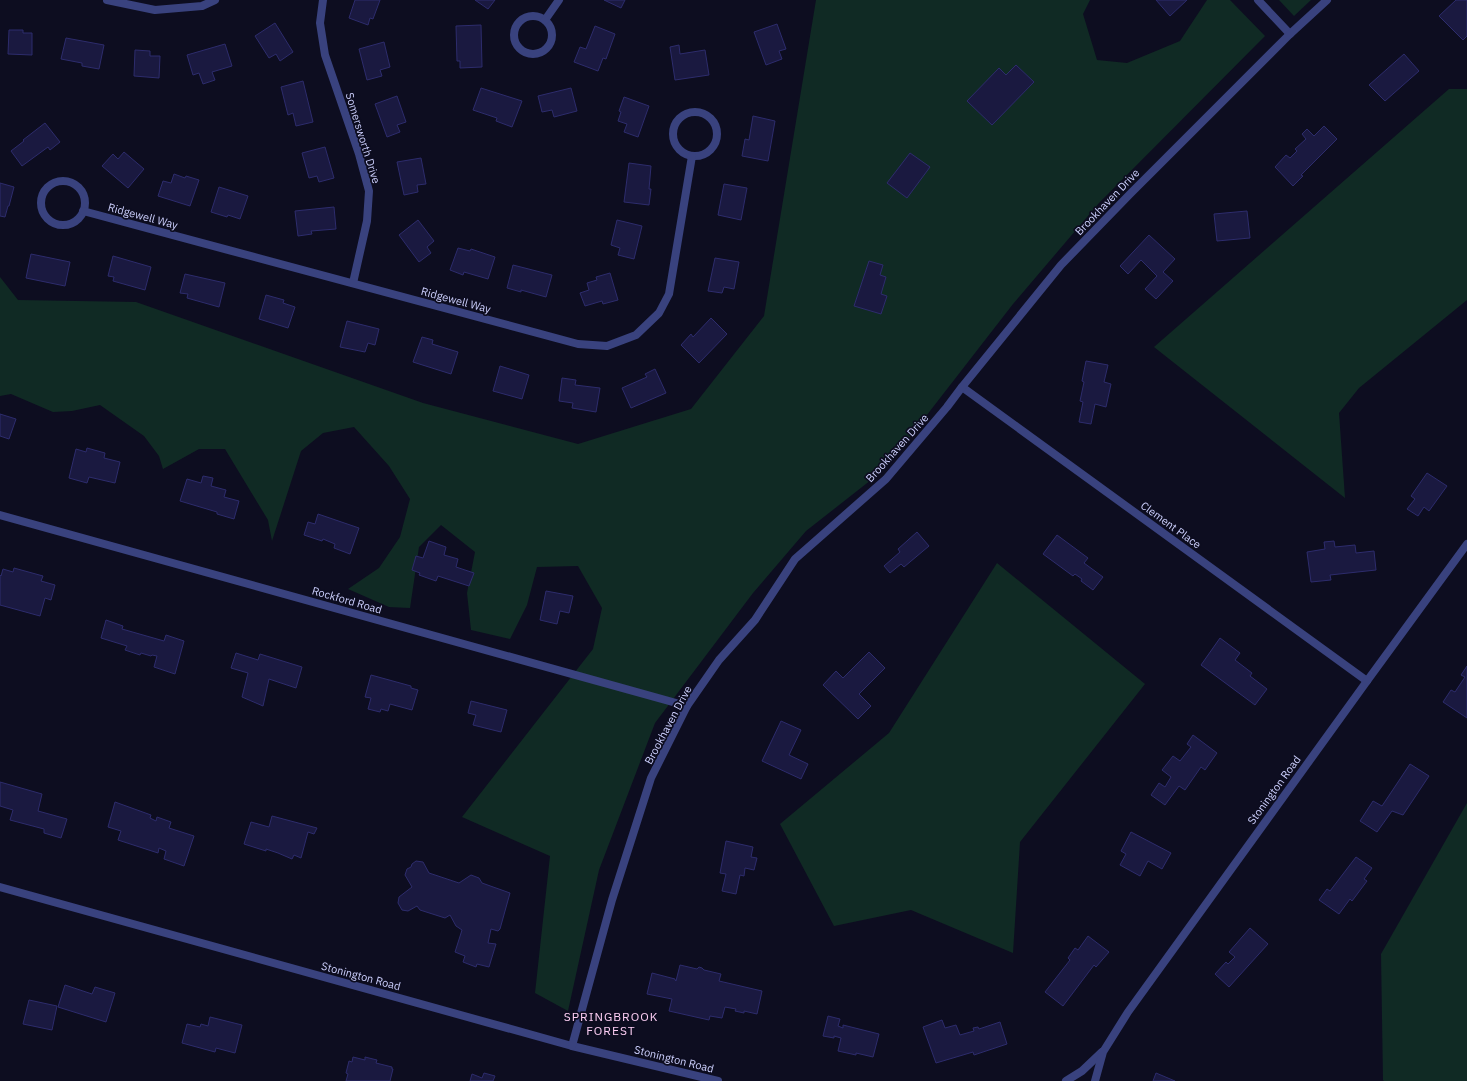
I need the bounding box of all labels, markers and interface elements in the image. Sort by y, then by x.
street label: Somersworth Drive [343,91,383,185]
street label: Brookhaven Drive [1072,166,1142,238]
street label: Ridgewell Way [106,200,180,232]
street label: Ridgewell Way [419,284,493,316]
street label: Brookhaven Drive [863,411,931,485]
street label: Clement Place [1138,498,1204,552]
street label: Rockford Road [310,583,384,617]
street label: Brookhaven Drive [641,683,695,767]
street label: Stonington Road [1244,753,1304,827]
street label: Stonington Road [320,959,402,993]
district label: SPRINGBROOK FOREST [564,1009,658,1038]
street label: Stonington Road [633,1042,715,1076]

